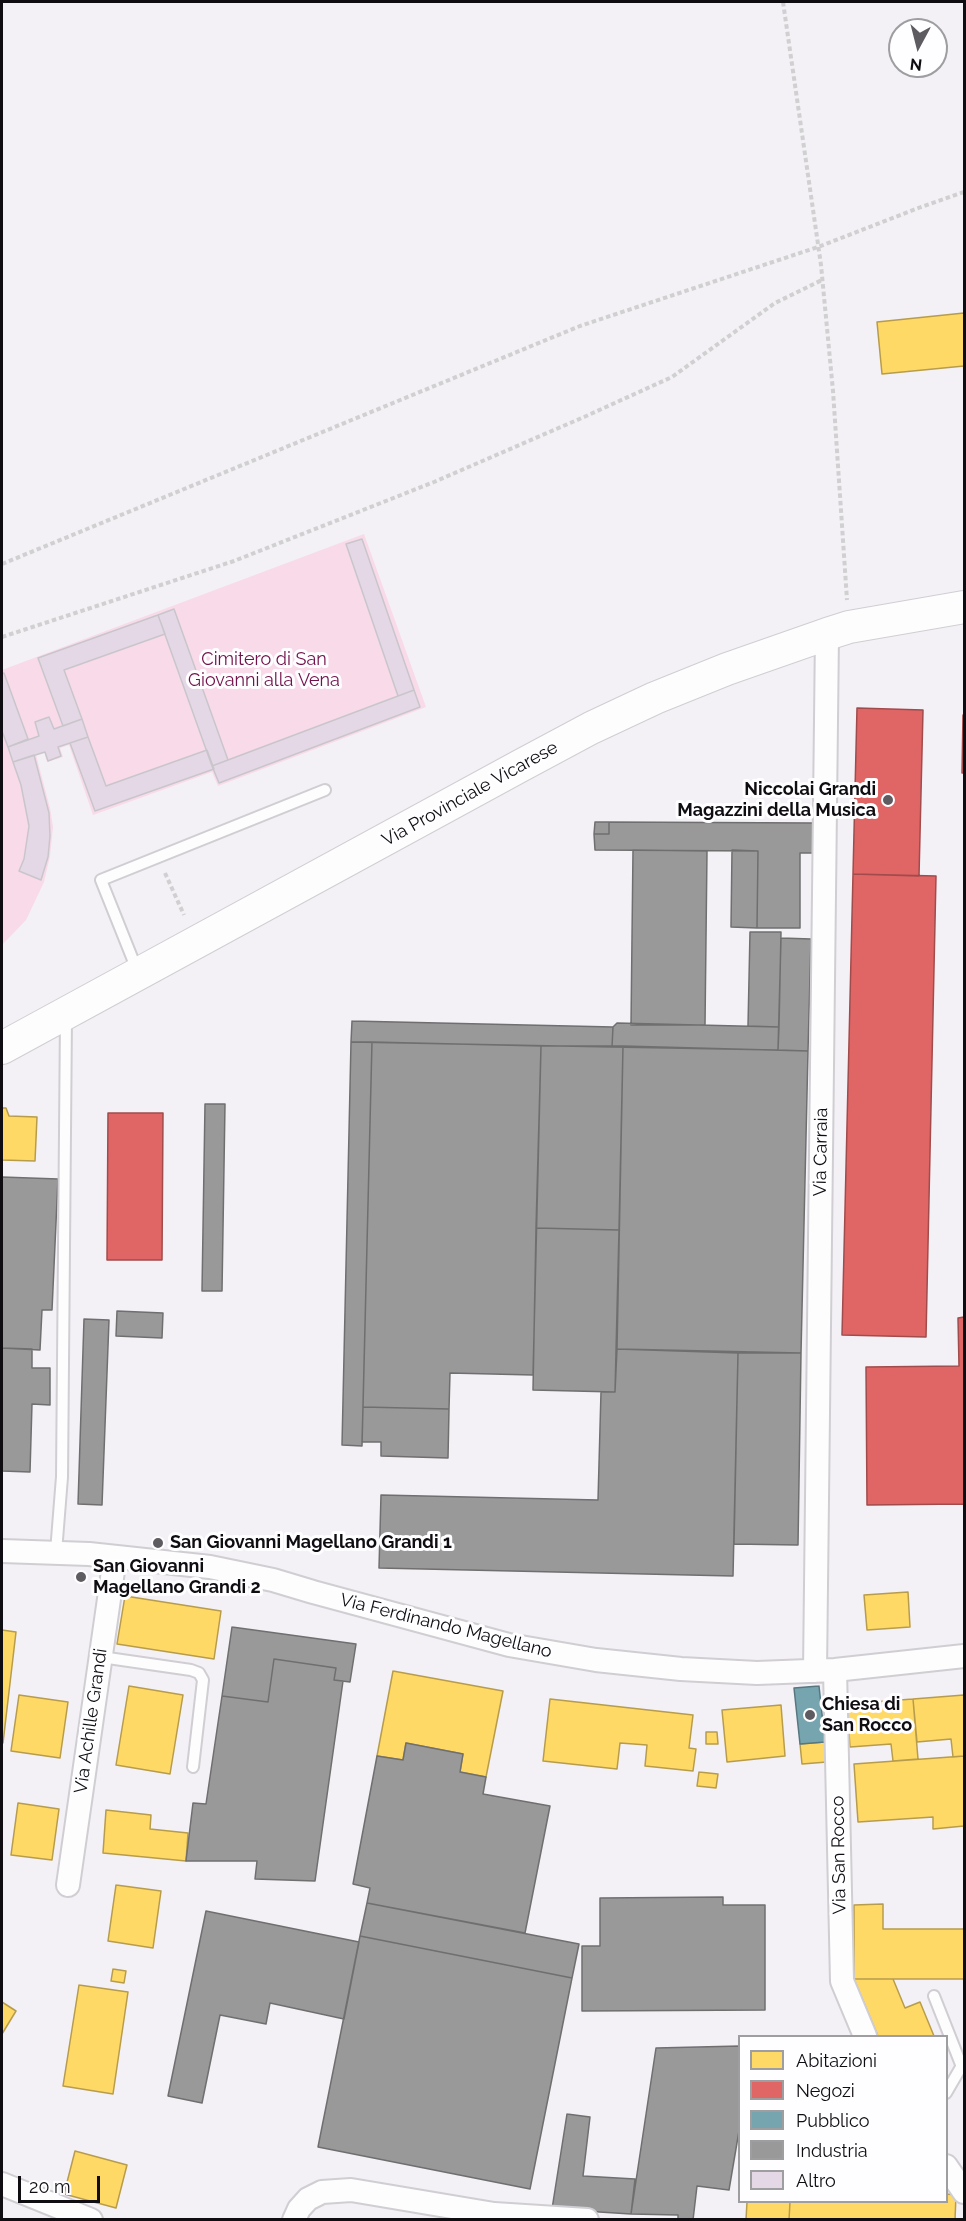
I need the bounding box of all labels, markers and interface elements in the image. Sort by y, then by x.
north arrow [888,18,948,78]
text: N [909,54,923,75]
park label: Cimitero di San Giovanni alla Vena [188,649,340,692]
street label: Via Provinciale Vicarese [378,737,562,851]
place label: Niccolai Grandi Magazzini della Musica [677,779,876,822]
marker: Niccolai Grandi Magazzini della Musica [881,793,895,807]
street label: Via Carraia [809,1107,833,1197]
place label: San Giovanni Magellano Grandi 1 [170,1532,452,1554]
marker: San Giovanni Magellano Grandi 1 [151,1536,165,1550]
place label: San Giovanni Magellano Grandi 2 [93,1556,261,1598]
marker: San Giovanni Magellano Grandi 2 [74,1570,88,1584]
street label: Via Ferdinando Magellano [338,1589,554,1663]
street label: Via Achille Grandi [70,1647,112,1795]
place label: Chiesa di San Rocco [822,1694,912,1736]
marker: Chiesa di San Rocco [803,1708,817,1722]
street label: Via San Rocco [827,1795,851,1915]
legend [738,2035,948,2203]
text: Abitazioni [796,2050,877,2071]
text: Negozi [796,2080,855,2101]
text: Pubblico [796,2110,869,2131]
text: Industria [796,2140,868,2161]
scale bar [21,2164,104,2202]
text: Altro [796,2170,836,2191]
text: 20 m [29,2176,71,2197]

